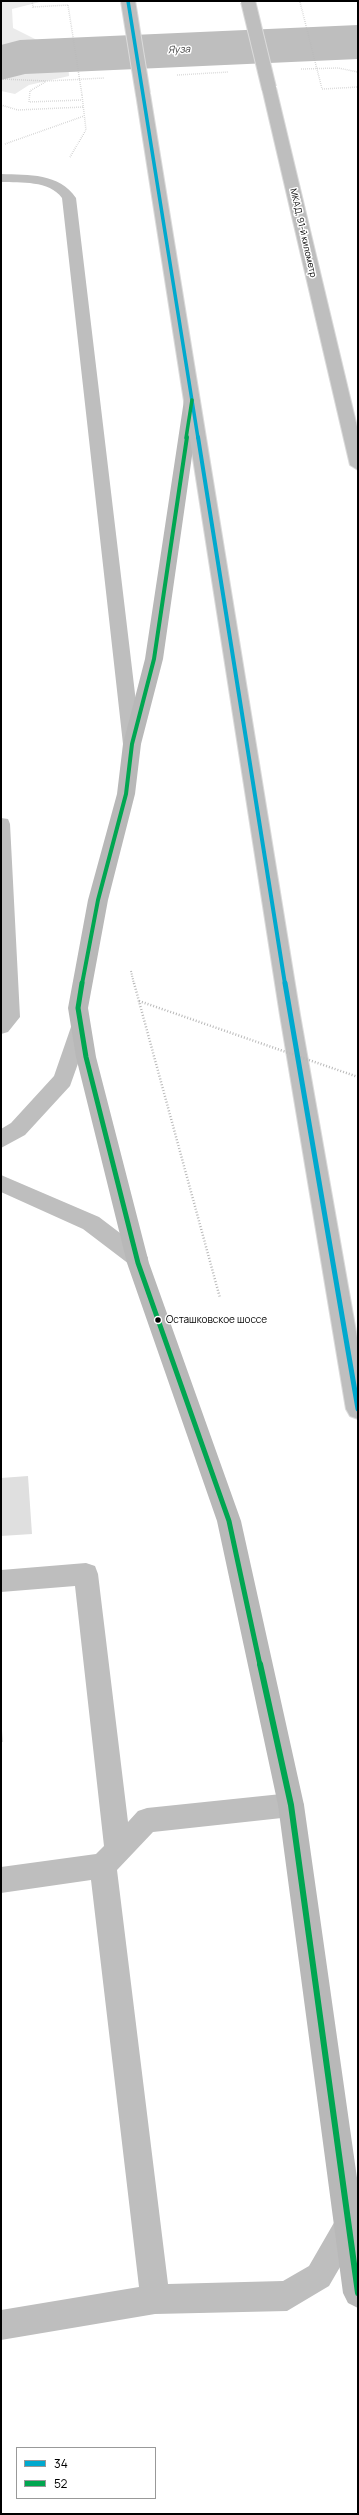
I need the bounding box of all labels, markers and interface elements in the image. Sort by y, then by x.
water label: Яуза [168,43,190,57]
street label: МКАД, 91-й километр [288,187,318,279]
place label: Осташковское шоссе [166,1314,267,1326]
marker: Осташковское шоссе [153,1315,163,1325]
legend [16,2447,156,2499]
text: 34 [54,2455,68,2472]
text: 52 [54,2475,67,2492]

